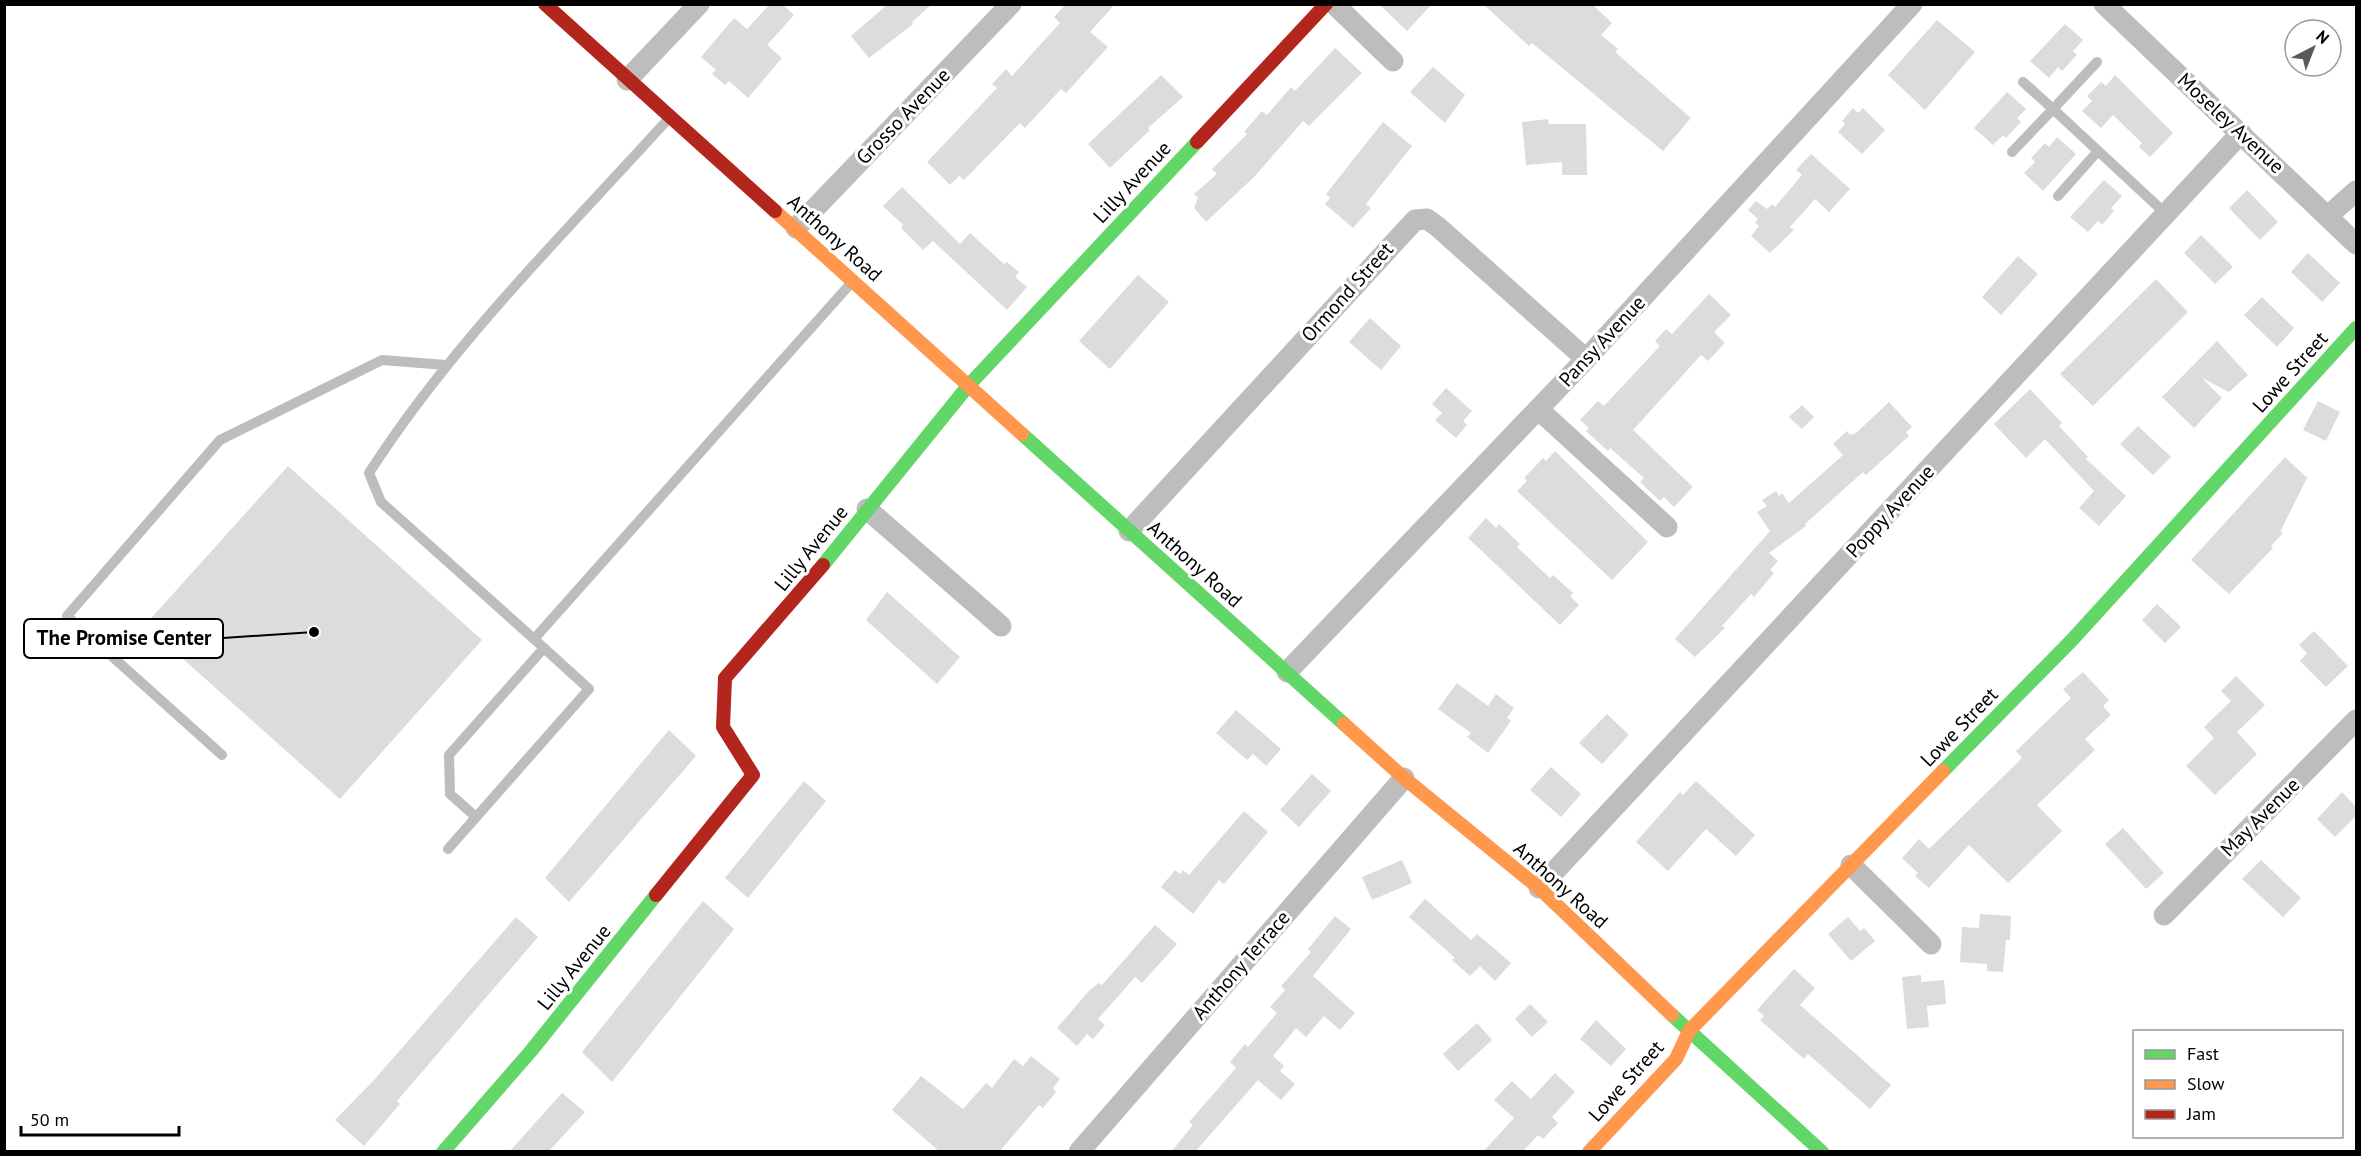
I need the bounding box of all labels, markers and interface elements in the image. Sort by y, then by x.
north arrow [2283,18,2343,78]
text: N [2312,26,2334,48]
street label: Grosso Avenue [850,62,956,170]
street label: Moseley Avenue [2172,67,2290,179]
street label: Lilly Avenue [1087,135,1177,229]
street label: Anthony Road [782,189,888,287]
street label: Ormond Street [1295,236,1399,347]
street label: Pansy Avenue [1553,290,1651,392]
street label: Lowe Street [2247,326,2334,418]
street label: Poppy Avenue [1840,459,1940,563]
street label: Lilly Avenue [768,500,854,596]
street label: Anthony Road [1142,515,1248,613]
callout: The Promise Center [24,619,223,658]
text: The Promise Center [37,624,212,651]
street label: Lowe Street [1915,682,2003,772]
street label: May Avenue [2215,772,2305,862]
street label: Anthony Road [1508,836,1614,934]
street label: Anthony Terrace [1186,905,1296,1025]
street label: Lilly Avenue [531,919,617,1015]
legend [2133,1030,2343,1138]
street label: Lowe Street [1583,1035,1670,1127]
text: Fast [2187,1042,2219,1065]
text: Slow [2187,1072,2225,1095]
scale bar [21,1099,178,1137]
text: Jam [2186,1102,2216,1125]
text: 50 m [30,1108,69,1131]

